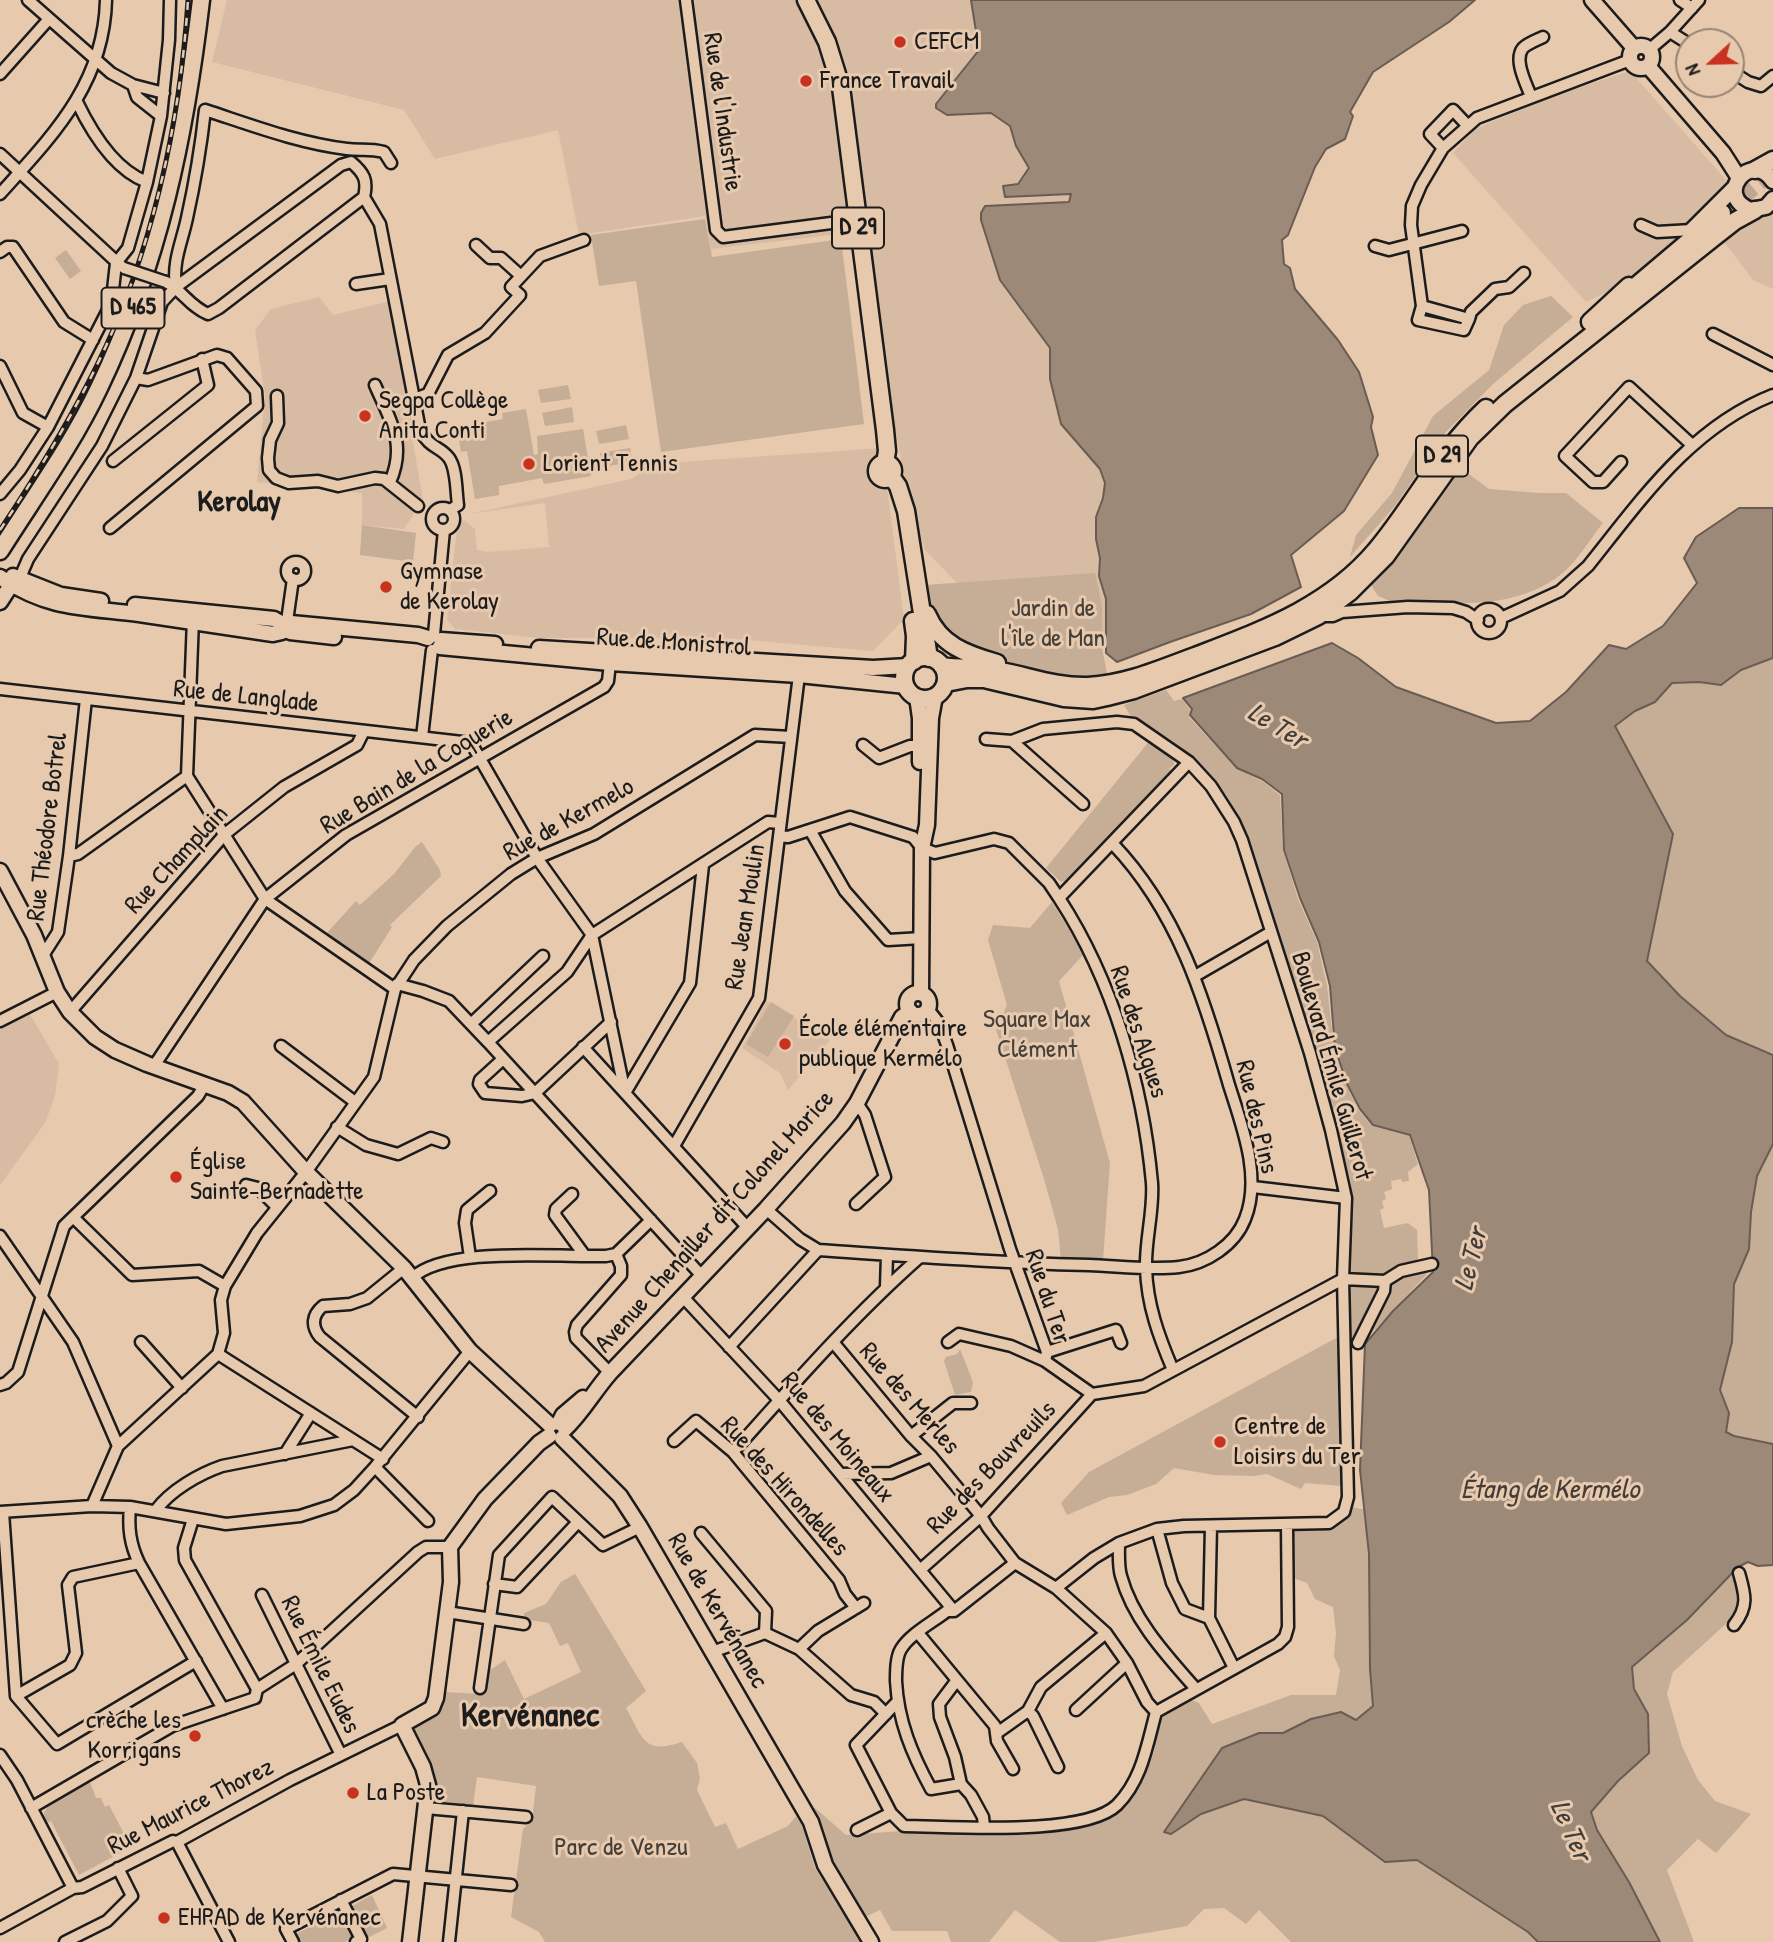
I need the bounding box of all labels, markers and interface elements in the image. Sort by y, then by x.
place label: CEFCM [914,26,979,58]
north arrow [1675,28,1745,98]
street label: Rue de l'Industrie [695,31,749,193]
marker: CEFCM [892,34,908,50]
text: N [1678,61,1706,80]
place label: France Travail [820,65,954,97]
marker: France Travail [798,73,814,89]
road number: D 29 [832,208,884,248]
road number: D 465 [102,288,164,328]
place label: Segpa Collège Anita Conti [379,385,508,446]
marker: Segpa Collège Anita Conti [357,408,373,424]
road number: D 29 [1416,435,1468,476]
place label: Lorient Tennis [543,448,678,480]
marker: Lorient Tennis [521,456,537,472]
district label: Kerolay [197,485,281,521]
place label: Gymnase de Kerolay [400,556,499,618]
marker: Gymnase de Kerolay [378,579,394,595]
park label: Jardin de l'île de Man [1001,593,1105,654]
street label: Rue de Monistrol [596,622,752,664]
street label: Rue de Langlade [172,674,320,720]
water label: Le Ter [1241,696,1313,758]
street label: Rue Bain de la Coquerie [315,702,519,842]
street label: Rue Théodore Botrel [21,731,75,923]
street label: Rue de Kermelo [498,771,640,869]
street label: Rue Champlain [119,799,235,921]
street label: Rue Jean Moulin [719,842,773,992]
street label: Boulevard Émile Guillerot [1283,948,1379,1184]
street label: Rue des Algues [1102,962,1174,1102]
park label: Square Max Clément [983,1004,1091,1066]
place label: École élémentaire publique Kermélo [799,1013,967,1074]
marker: École élémentaire publique Kermélo [777,1036,793,1052]
street label: Rue des Pins [1228,1057,1284,1177]
street label: Avenue Chenailler dit Colonel Morice [589,1084,841,1360]
place label: Église Sainte-Bernadette [190,1146,364,1208]
marker: Église Sainte-Bernadette [168,1169,184,1185]
water label: Le Ter [1448,1224,1496,1294]
street label: Rue du Ter [1017,1246,1077,1348]
street label: Rue des Merles [852,1337,966,1461]
street label: Rue des Moineaux [773,1366,901,1510]
street label: Rue des Bouvreuils [921,1395,1063,1541]
street label: Rue des Hirondelles [713,1411,855,1563]
place label: Centre de Loisirs du Ter [1234,1411,1361,1472]
marker: Centre de Loisirs du Ter [1212,1434,1228,1450]
water label: Étang de Kermélo [1461,1474,1639,1508]
street label: Rue de Kervénanec [660,1528,774,1694]
street label: Rue Émile Eudes [273,1591,367,1739]
district label: Kervénanec [461,1697,599,1737]
place label: crèche les Korrigans [86,1705,181,1766]
marker: crèche les Korrigans [187,1728,203,1744]
street label: Rue Maurice Thorez [103,1752,279,1862]
place label: La Poste [367,1777,445,1809]
marker: La Poste [345,1785,361,1801]
water label: Le Ter [1542,1795,1598,1867]
park label: Parc de Venzu [554,1832,688,1864]
place label: EHPAD de Kervénanec [178,1902,380,1934]
marker: EHPAD de Kervénanec [156,1910,172,1926]

